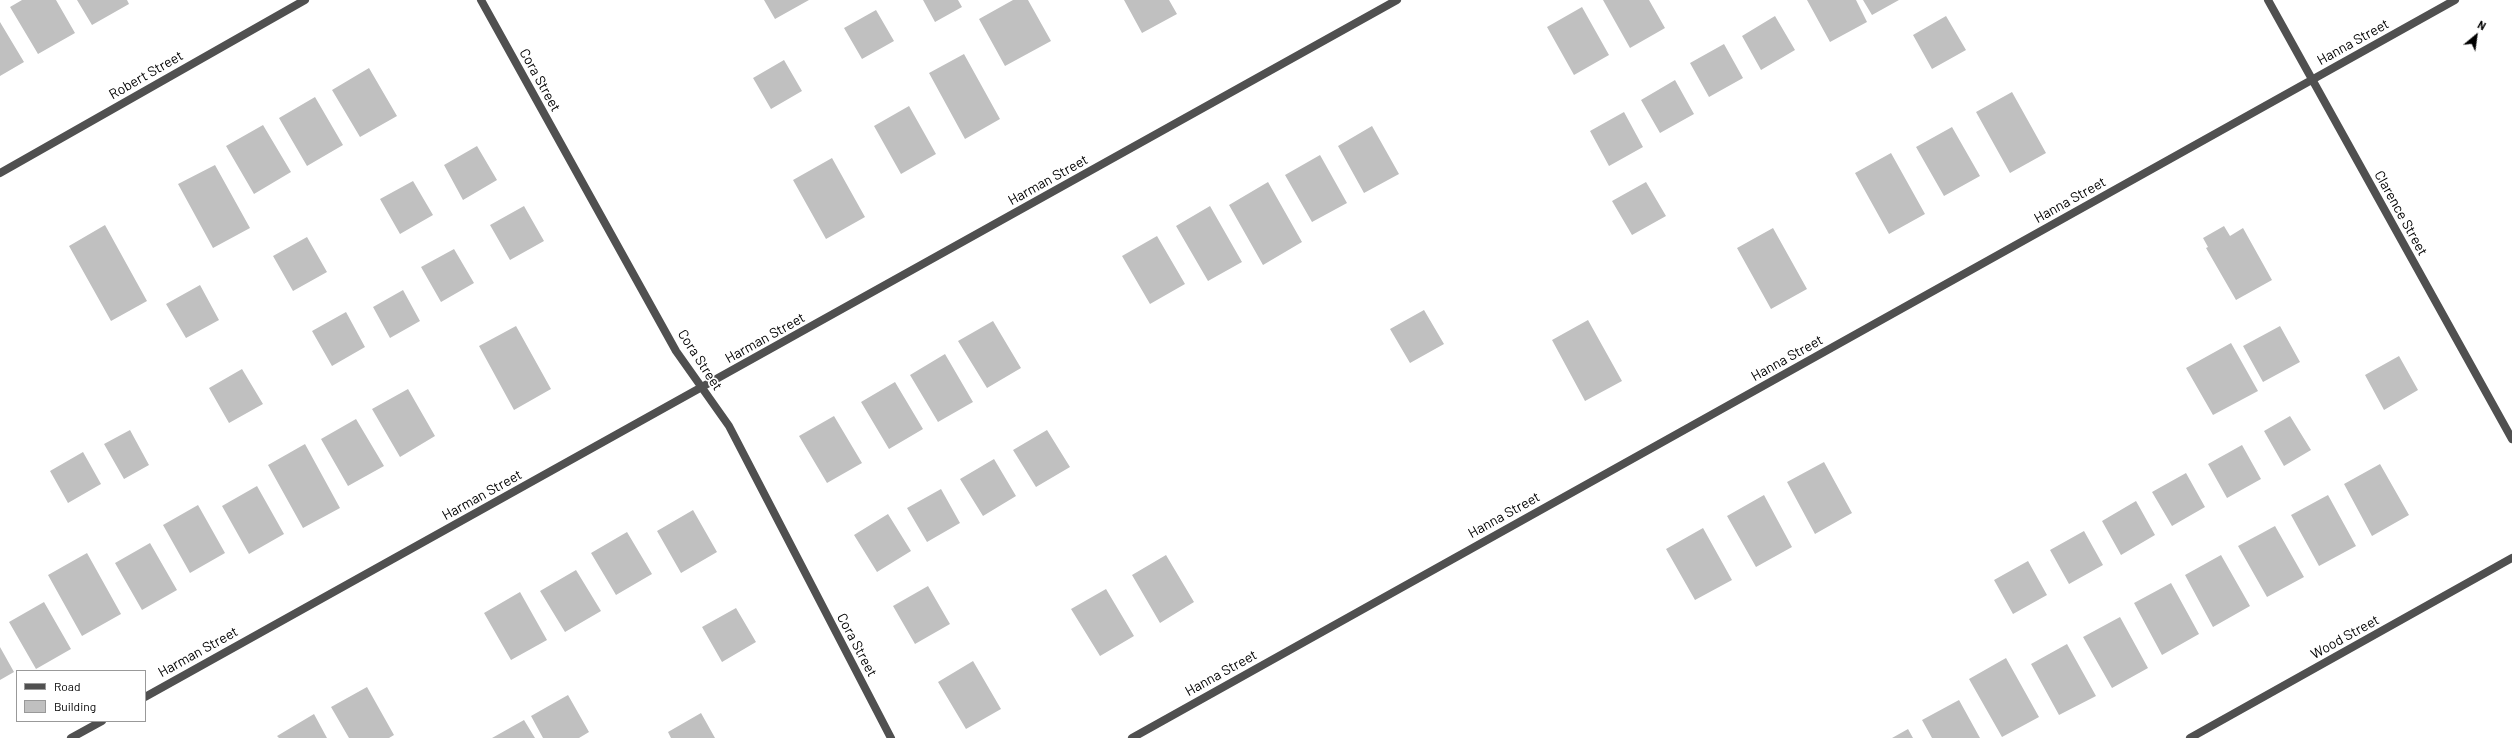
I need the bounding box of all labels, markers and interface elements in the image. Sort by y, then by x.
street label: Hanna Street [2314,15,2392,69]
north arrow [2456,16,2496,56]
text: N [2476,18,2488,33]
street label: Cora Street [516,46,564,114]
street label: Robert Street [106,47,186,103]
street label: Harman Street [1005,151,1091,209]
street label: Clarence Street [2371,168,2431,258]
street label: Hanna Street [2031,173,2109,227]
street label: Harman Street [722,309,808,367]
street label: Cora Street [674,326,726,394]
street label: Hanna Street [1748,331,1826,385]
street label: Harman Street [439,466,525,524]
street label: Hanna Street [1465,488,1543,542]
street label: Cora Street [833,610,881,680]
street label: Wood Street [2308,611,2382,663]
street label: Harman Street [155,623,241,681]
street label: Hanna Street [1182,646,1260,700]
legend [16,670,146,722]
text: Road [54,679,81,693]
text: Building [54,699,96,713]

